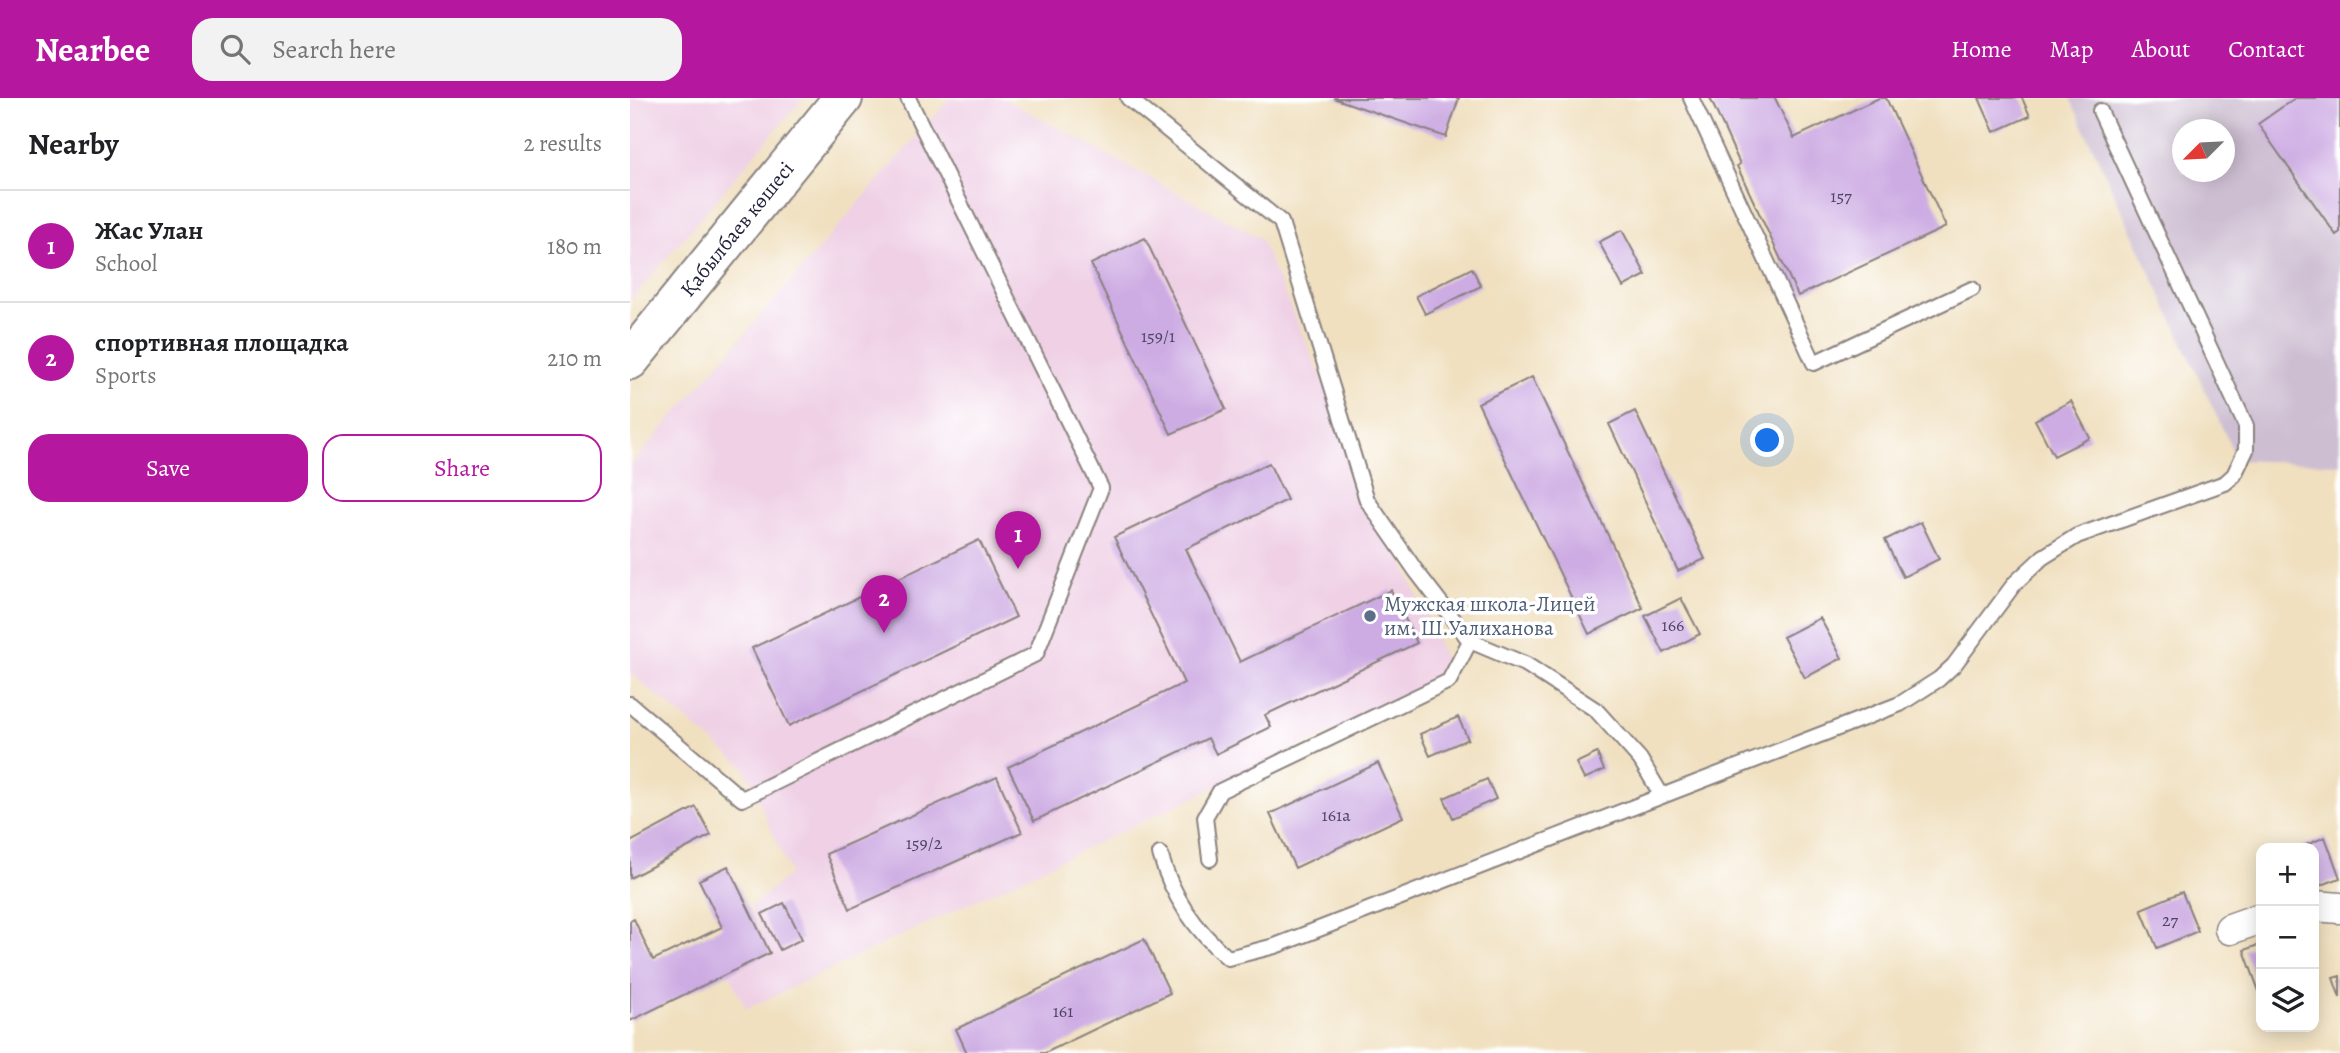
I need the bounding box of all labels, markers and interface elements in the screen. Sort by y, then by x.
search box [192,18,682,81]
text: Nearbee [35,27,150,72]
icon: search [216,30,254,68]
text: Search here [272,32,396,67]
text: Home [1951,33,2012,65]
text: Map [2050,33,2094,65]
text: About [2132,33,2190,65]
text: Contact [2228,33,2305,65]
north arrow [2172,119,2235,182]
text: Nearby [28,124,119,164]
text: 2 results [524,128,602,159]
street label: Қабылбаев көшесі [674,156,800,302]
house number: 157 [1830,184,1852,208]
text: Жас Улан [95,213,203,248]
text: 1 [47,231,55,262]
text: 180 m [547,231,602,262]
text: School [95,248,157,279]
house number: 159/1 [1141,324,1175,348]
text: спортивная площадка [95,325,349,360]
text: 2 [45,343,57,374]
text: 210 m [547,343,602,374]
text: Sports [95,360,156,391]
your location [1750,423,1784,457]
button: Save [28,434,308,502]
button: Share [322,434,602,502]
pin: 1 [995,511,1041,569]
pin: 2 [861,575,907,633]
place label: Мужская школа-Лицей им. Ш.Уалиханова [1384,590,1596,642]
marker: Мужская школа-Лицей им. Ш.Уалиханова [1362,608,1378,624]
house number: 166 [1662,613,1684,637]
house number: 161а [1322,803,1351,827]
house number: 159/2 [906,831,943,855]
map controls [2256,843,2319,1032]
button: + [2256,843,2319,906]
button: − [2256,906,2319,969]
house number: 27 [2162,908,2178,932]
button: layers [2256,969,2319,1032]
house number: 161 [1053,999,1073,1023]

